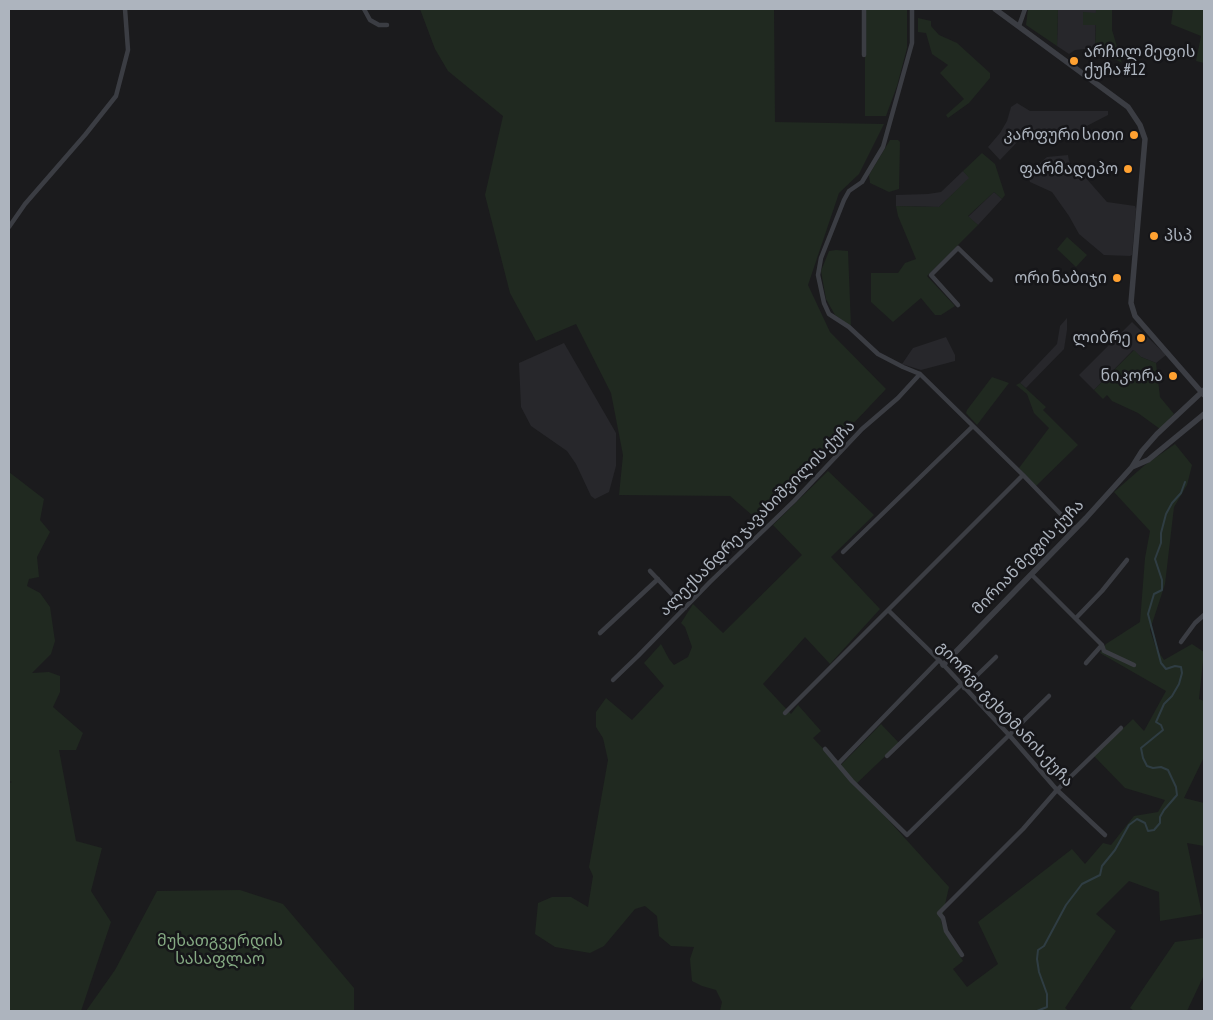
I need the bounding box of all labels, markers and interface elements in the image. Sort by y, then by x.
place label: არჩილ მეფის ქუჩა #12 [1084,42,1195,80]
marker: არჩილ მეფის ქუჩა #12 [1068,55,1080,67]
place label: კარფური სითი [1004,125,1124,145]
marker: კარფური სითი [1128,129,1140,141]
place label: ფარმადეპო [1019,159,1118,179]
marker: ფარმადეპო [1122,163,1134,175]
place label: პსპ [1164,226,1192,246]
marker: პსპ [1148,230,1160,242]
place label: ორი ნაბიჯი [1014,268,1107,288]
marker: ორი ნაბიჯი [1111,272,1123,284]
place label: ლიბრე [1073,328,1131,348]
marker: ლიბრე [1135,332,1147,344]
place label: ნიკორა [1101,366,1163,386]
marker: ნიკორა [1167,370,1179,382]
street label: ალექსანდრე ჯავახიშვილის ქუჩა [655,416,859,620]
street label: მირიან მეფის ქუჩა [968,495,1088,619]
street label: გიორგი გეხტმანის ქუჩა [933,637,1077,791]
park label: მუხათგვერდის სასაფლაო [157,931,283,969]

